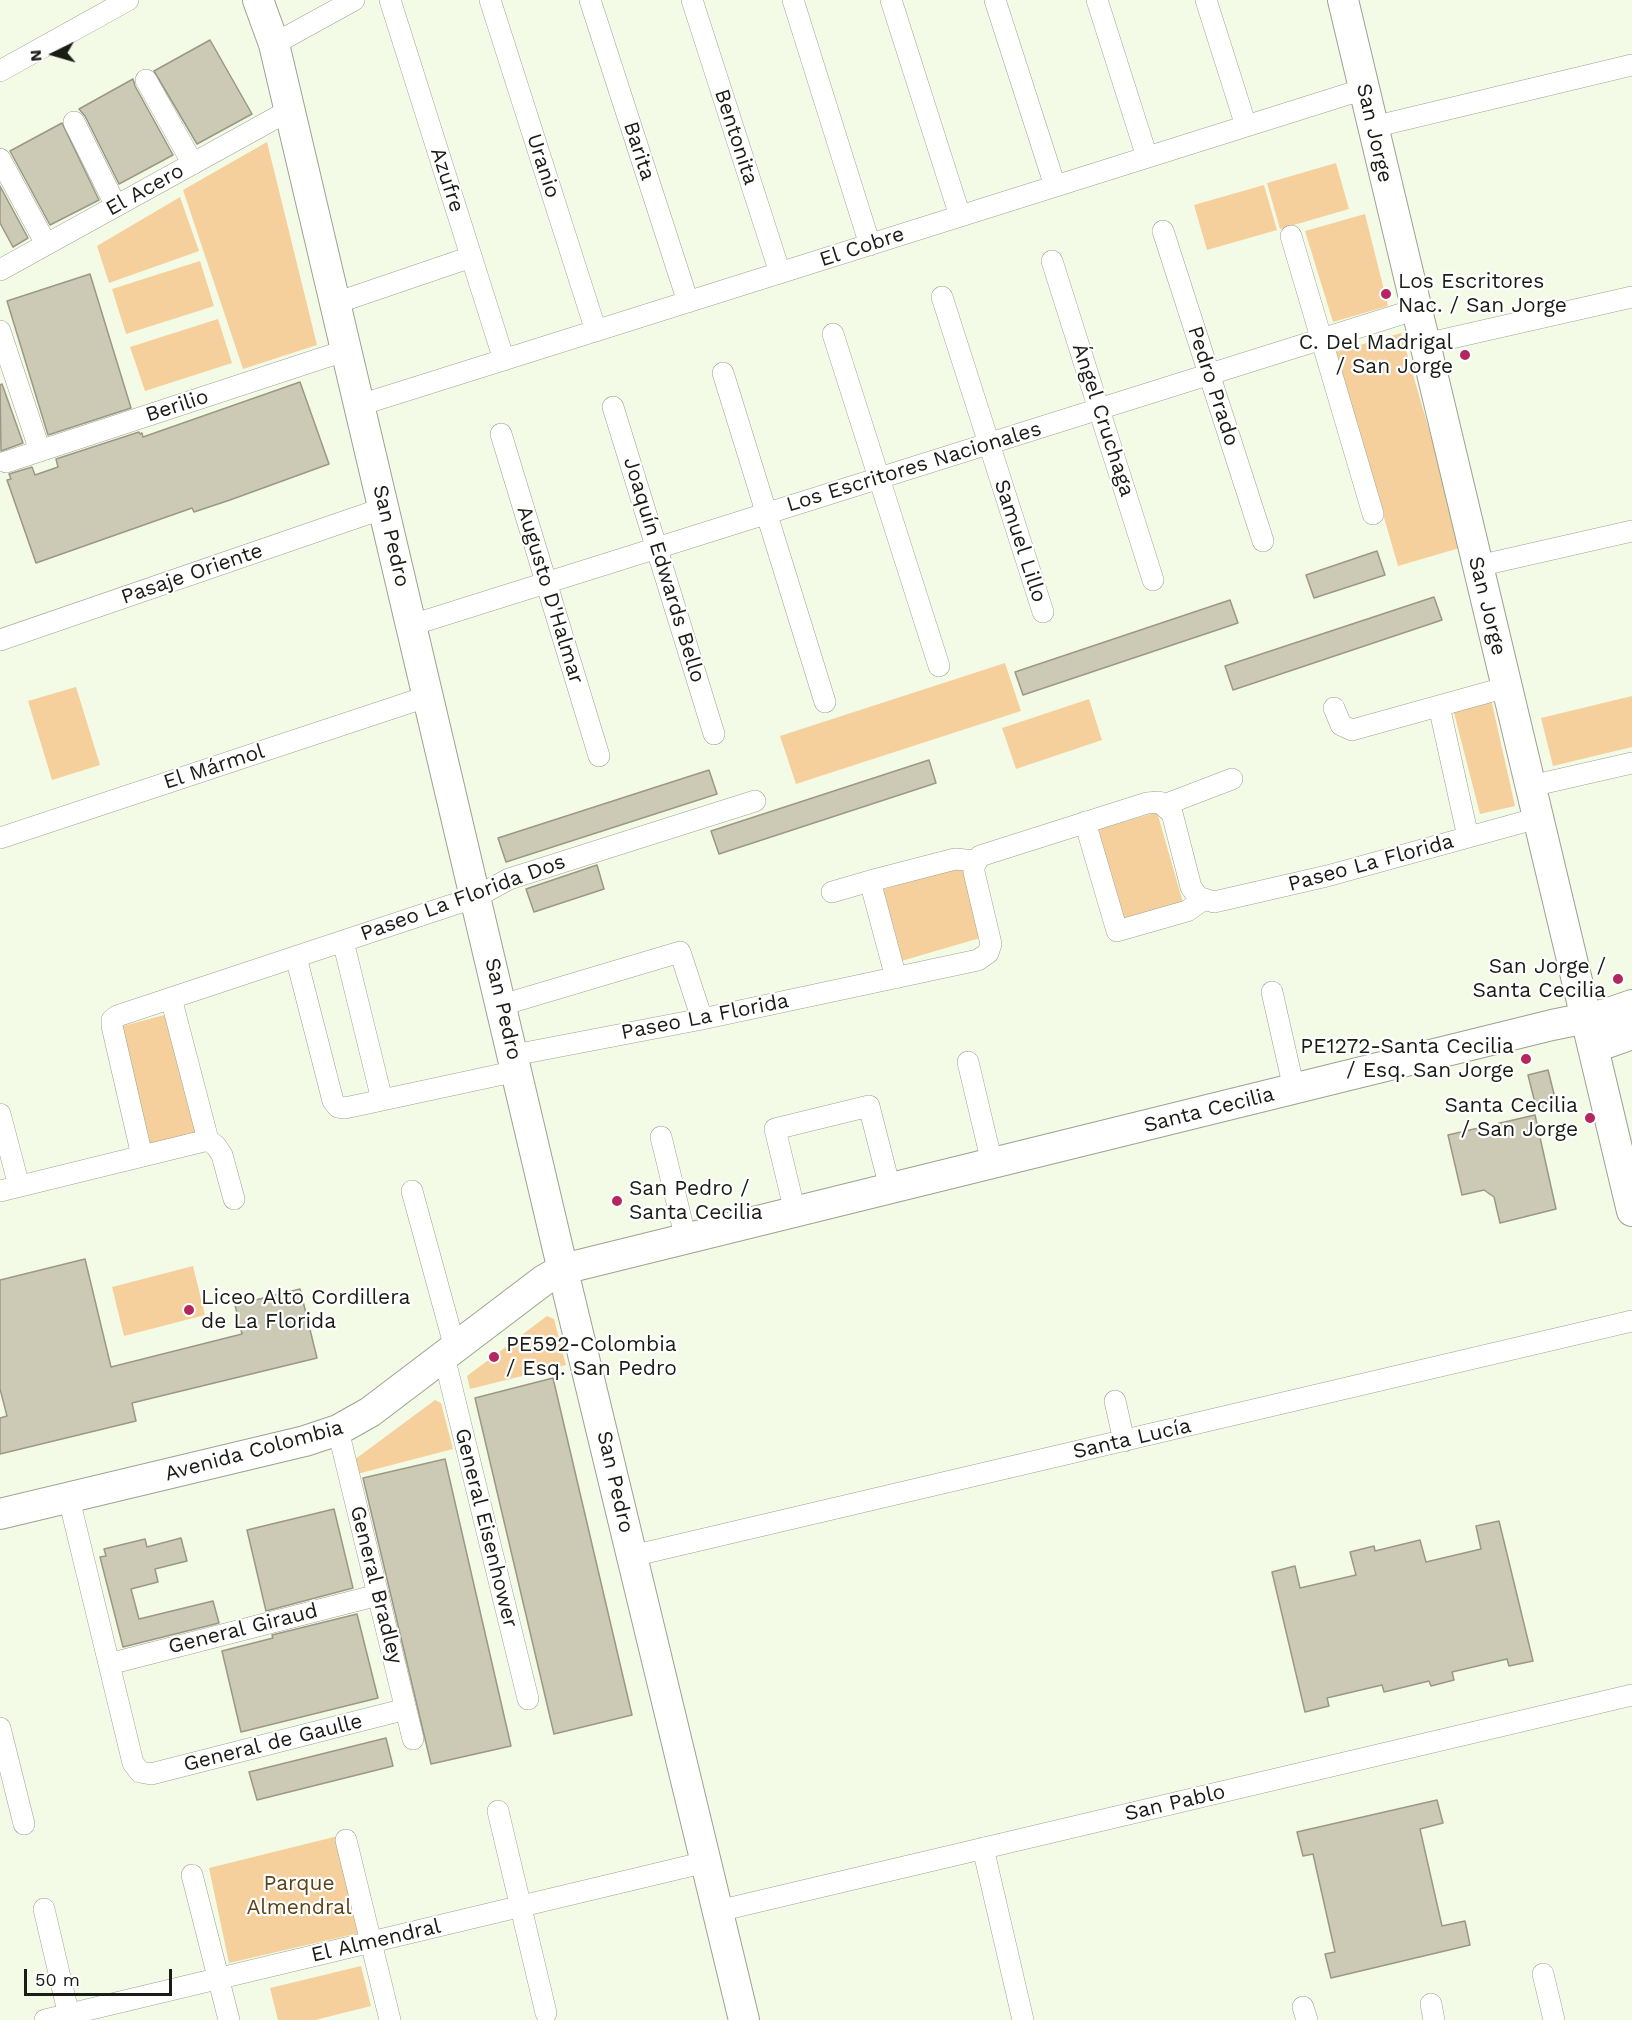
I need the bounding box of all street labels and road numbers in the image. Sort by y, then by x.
street label: San Jorge [1350,81,1398,185]
street label: Bentonita [709,86,763,188]
street label: Barita [618,118,660,184]
street label: Uranio [521,131,565,201]
street label: Azufre [425,144,469,216]
street label: El Acero [102,158,188,222]
street label: El Cobre [816,221,908,273]
street label: Pedro Prado [1182,323,1244,449]
street label: Ángel Cruchaga [1066,340,1140,500]
street label: Berilio [142,384,212,428]
street label: Los Escritores Nacionales [784,416,1044,518]
street label: Joaquín Edwards Bello [618,454,710,686]
street label: Samuel Lillo [988,477,1052,605]
street label: San Pedro [367,482,415,590]
street label: Augusto D'Halmar [511,503,589,687]
street label: Pasaje Oriente [118,538,266,610]
street label: San Jorge [1463,554,1511,658]
street label: El Mármol [161,739,267,795]
street label: Paseo La Florida [1285,829,1457,897]
street label: Paseo La Florida Dos [357,849,569,947]
street label: San Pedro [479,955,527,1063]
street label: Paseo La Florida [619,988,791,1046]
street label: Santa Cecilia [1141,1082,1277,1138]
street label: Santa Lucía [1071,1413,1193,1465]
street label: Avenida Colombia [162,1415,346,1487]
street label: General Eisenhower [449,1426,523,1630]
street label: San Pedro [591,1428,639,1536]
street label: General Bradley [344,1503,408,1667]
street label: General Giraud [166,1598,320,1660]
street label: General de Gaulle [181,1709,365,1777]
street label: San Pablo [1122,1779,1228,1827]
street label: El Almendral [309,1914,443,1968]

